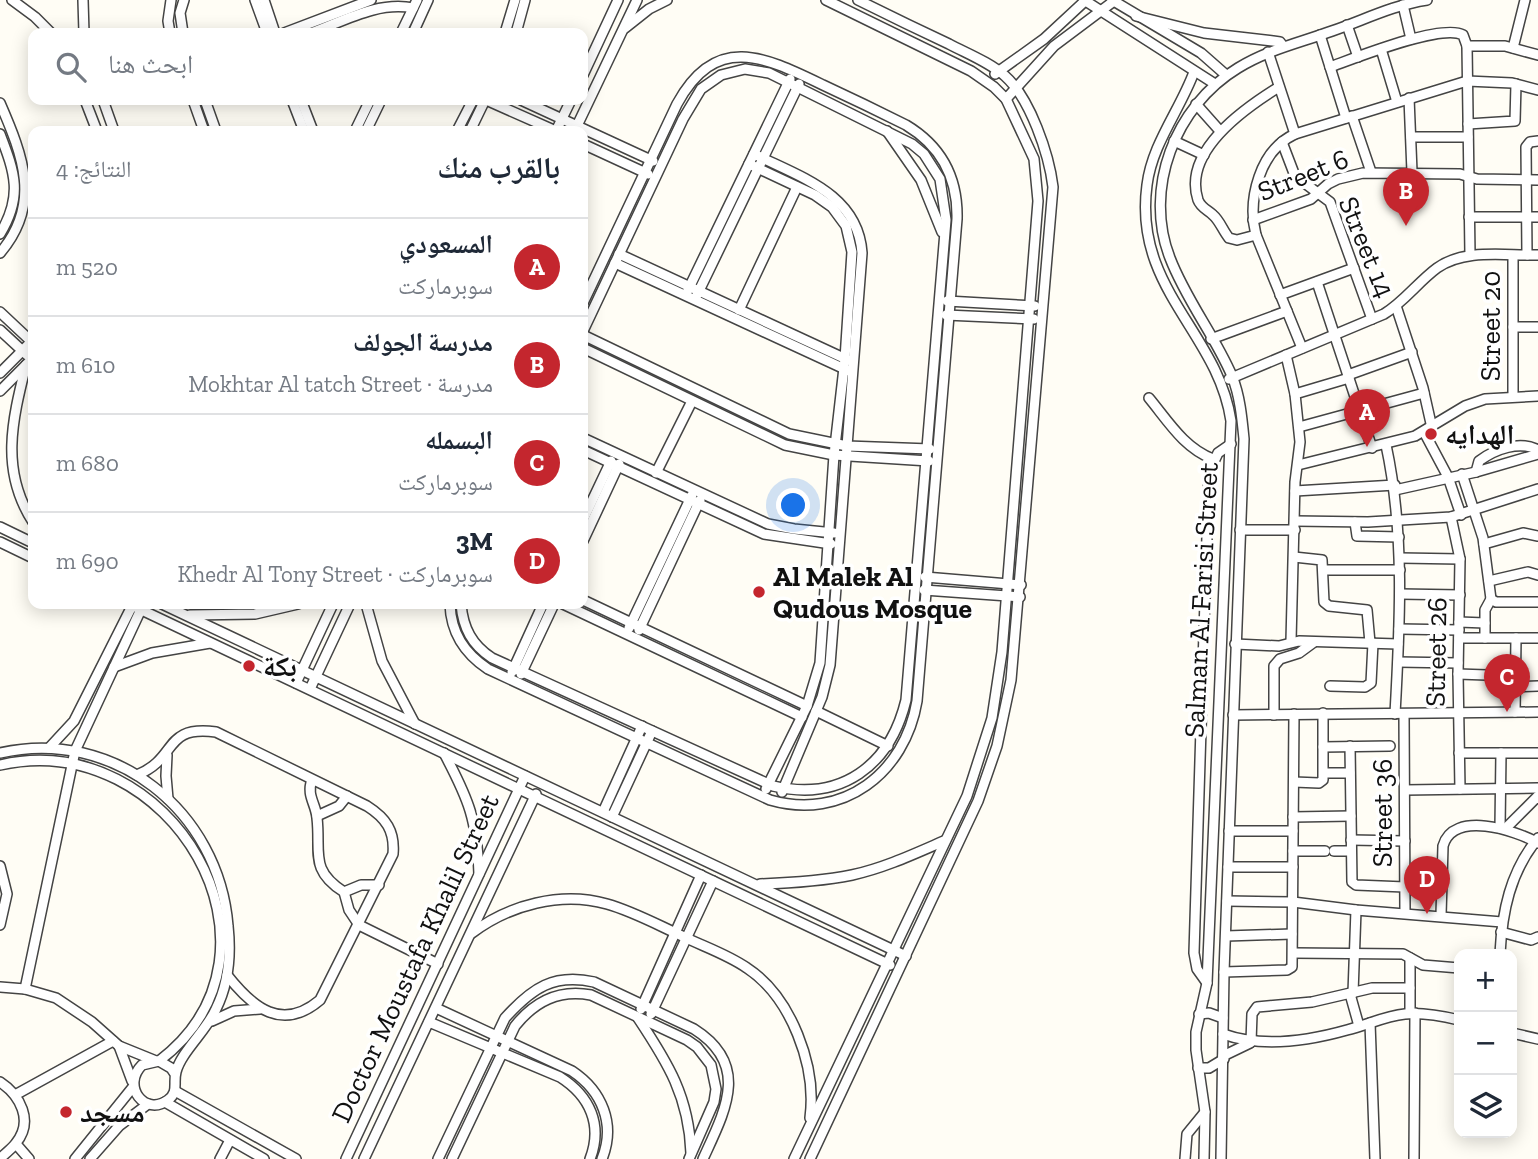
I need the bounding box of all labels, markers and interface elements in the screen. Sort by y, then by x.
search box [28,28,588,105]
icon: search [52,48,90,86]
text: ابحث هنا [108,48,193,80]
street label: Street 6 [1253,142,1353,208]
text: بالقرب منك [437,150,560,186]
text: النتائج: 4 [56,155,132,183]
pin: B [1383,168,1429,226]
street label: Street 14 [1332,192,1402,302]
text: المسعودي [399,228,493,260]
text: 520 m [56,253,118,281]
text: A [529,253,545,281]
street label: Street 20 [1474,271,1507,381]
text: سوبرماركت [398,272,493,300]
text: مدرسة الجولف [353,326,493,358]
text: 610 m [56,351,115,379]
text: B [530,351,544,379]
text: مدرسة · Mokhtar Al tatch Street [188,370,493,398]
pin: A [1344,389,1390,447]
place label: الهدايه [1445,418,1514,451]
text: البسمله [425,424,493,456]
marker: الهدايه [1423,426,1439,442]
text: 680 m [56,449,119,477]
text: C [530,449,544,477]
street label: Salman Al Farisi Street [1177,461,1225,739]
text: سوبرماركت [398,468,493,496]
your location [776,488,810,522]
text: 3M [456,525,493,557]
text: 690 m [56,547,119,575]
text: D [529,547,545,575]
text: سوبرماركت · Khedr Al Tony Street [177,560,493,588]
place label: Al Malek Al Qudous Mosque [773,560,972,625]
marker: Al Malek Al Qudous Mosque [751,584,767,600]
street label: Street 26 [1419,597,1453,707]
place label: بكة [263,650,297,683]
pin: C [1484,654,1530,712]
marker: بكة [241,658,257,674]
street label: Street 36 [1366,759,1399,867]
street label: Doctor Moustafa Khalil Street [324,788,506,1127]
pin: D [1404,856,1450,914]
map controls [1454,949,1517,1138]
button: + [1454,949,1517,1012]
button: − [1454,1012,1517,1075]
button: layers [1454,1075,1517,1138]
place label: مسجد [80,1096,145,1129]
marker: مسجد [58,1104,74,1120]

